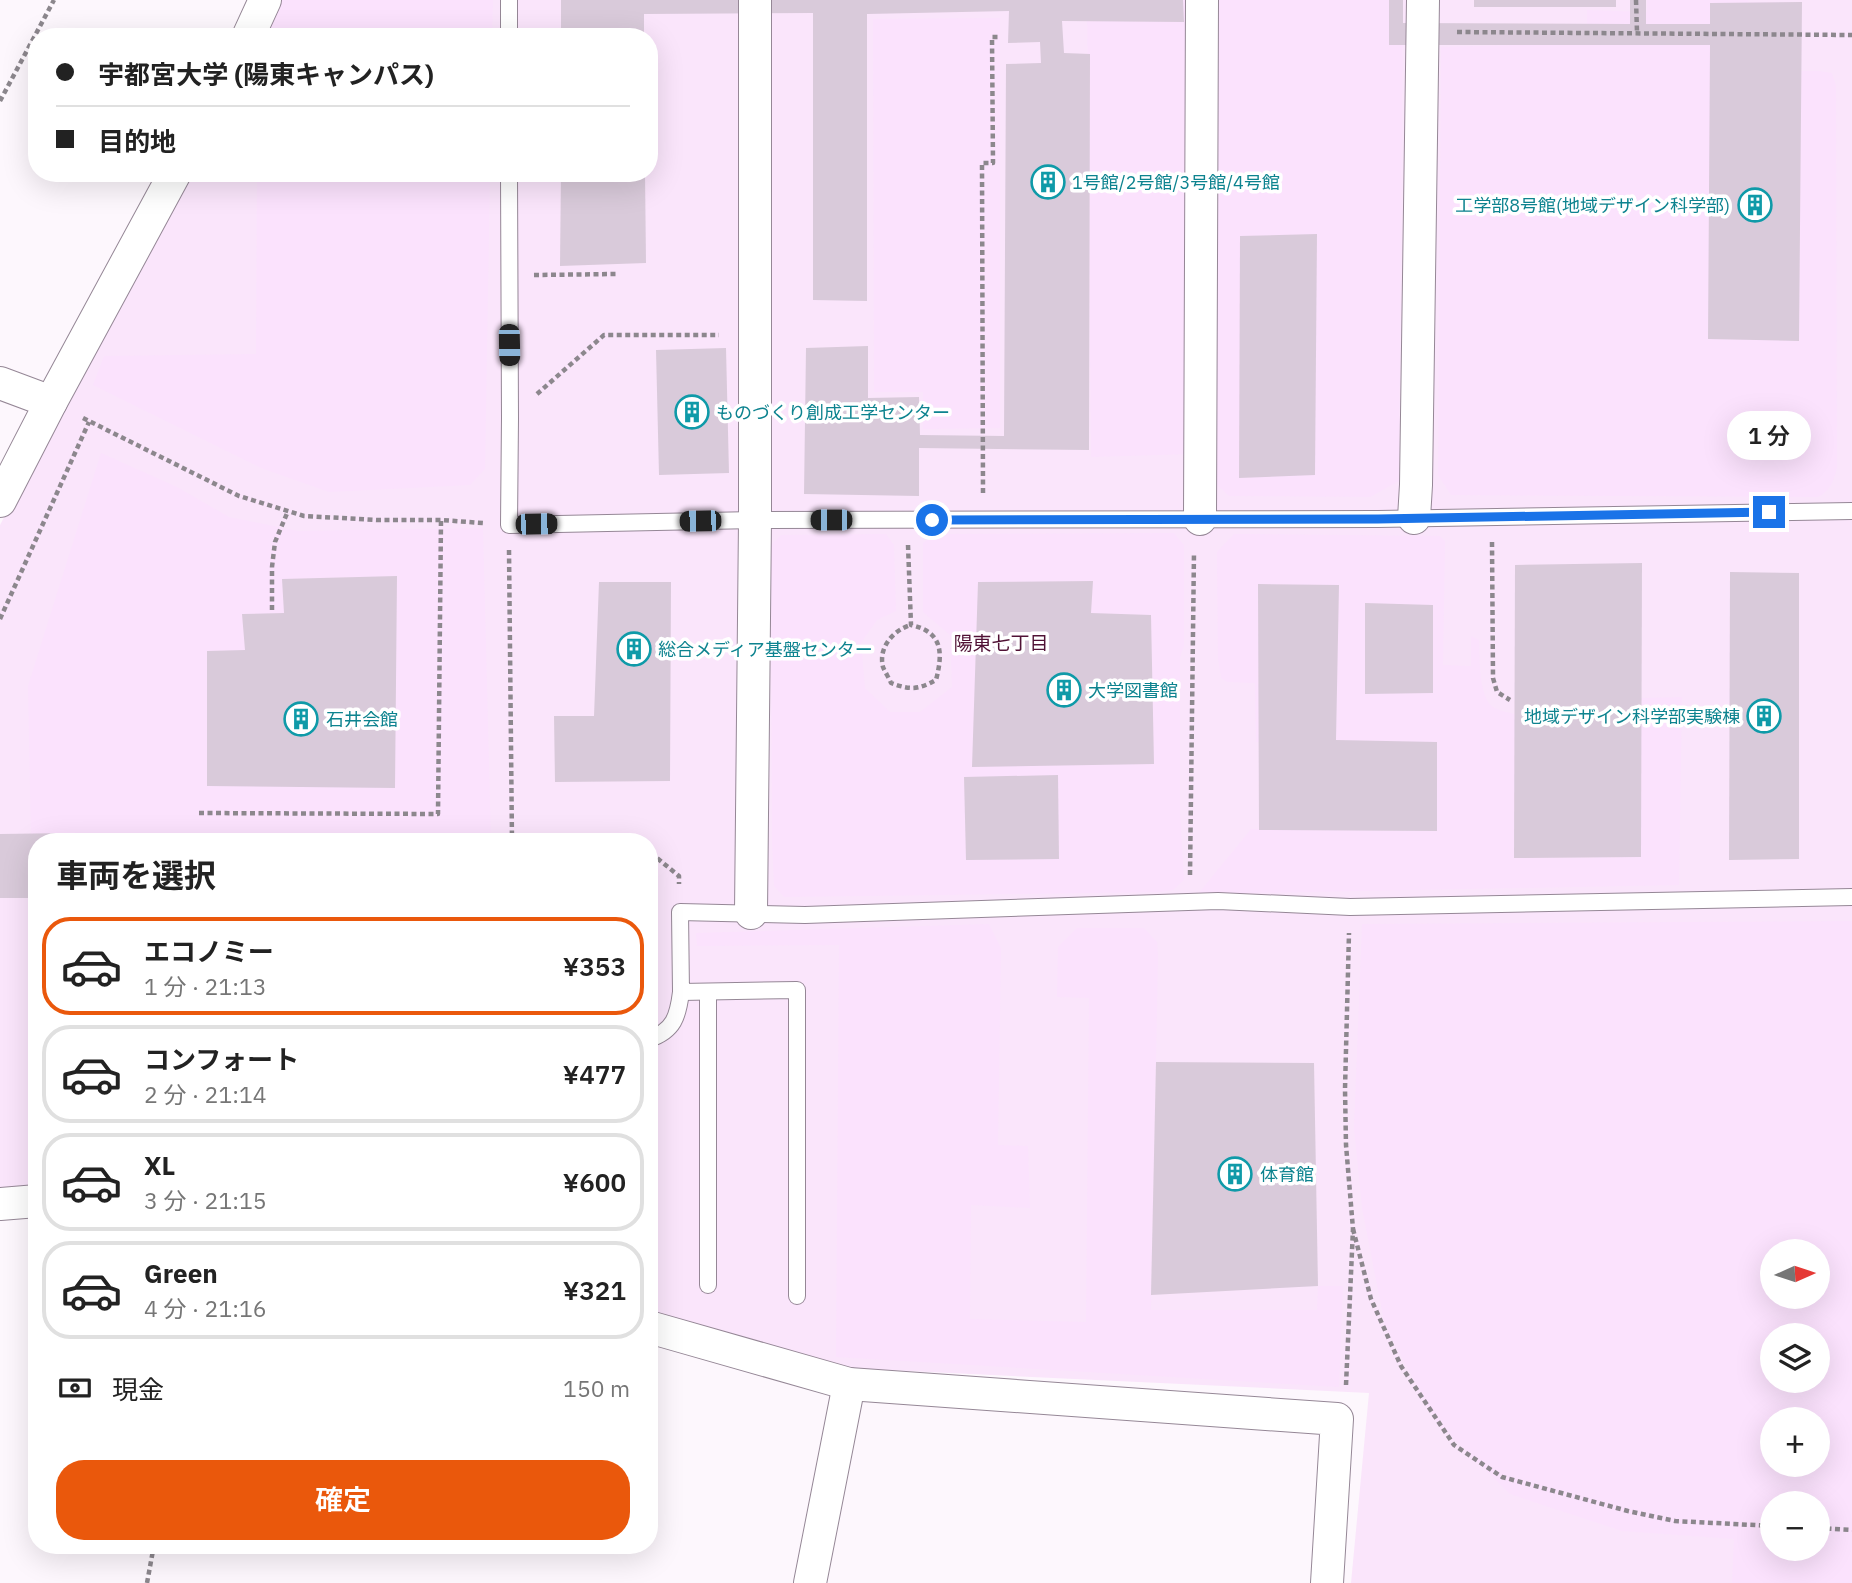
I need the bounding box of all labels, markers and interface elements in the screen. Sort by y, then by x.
text: 宇都宮大学 (陽東キャンパス) [98,57,434,91]
text: 目的地 [98,124,176,158]
building icon: 1号館/2号館/3号館/4号館 [1029,163,1067,201]
place label: 1号館/2号館/3号館/4号館 [1072,171,1280,194]
building icon: 工学部8号館(地域デザイン科学部) [1736,186,1774,224]
place label: 工学部8号館(地域デザイン科学部) [1455,194,1730,217]
car [499,324,520,366]
building icon: ものづくり創成工学センター [673,393,711,431]
place label: ものづくり創成工学センター [716,401,950,424]
callout: 1 分 [1727,410,1811,460]
text: 1 分 [1748,420,1790,450]
route end [1753,496,1785,528]
route start [916,504,948,536]
car [679,510,722,532]
car [811,510,853,531]
car [515,513,558,535]
building icon: 総合メディア基盤センター [615,630,653,668]
district label: 陽東七丁目 [953,631,1049,655]
place label: 総合メディア基盤センター [658,638,873,661]
building icon: 大学図書館 [1045,671,1083,709]
place label: 大学図書館 [1088,679,1178,702]
building icon: 地域デザイン科学部実験棟 [1745,697,1783,735]
building icon: 石井会館 [282,700,320,738]
place label: 地域デザイン科学部実験棟 [1524,705,1740,728]
place label: 石井会館 [326,708,398,731]
text: 車両を選択 [56,854,216,896]
text: エコノミー [144,934,274,968]
icon: car [60,935,123,998]
text: ¥353 [563,949,626,983]
text: 1 分 · 21:13 [144,971,267,1001]
text: コンフォート [144,1042,299,1076]
icon: car [60,1043,123,1106]
text: ¥477 [563,1057,626,1091]
text: 2 分 · 21:14 [144,1079,267,1109]
text: XL [144,1148,175,1182]
icon: car [60,1151,123,1214]
building icon: 体育館 [1216,1155,1254,1193]
place label: 体育館 [1260,1163,1314,1186]
text: ¥600 [563,1165,626,1199]
text: 3 分 · 21:15 [144,1185,267,1215]
north arrow [1760,1239,1830,1309]
map controls [1760,1239,1830,1561]
text: Green [144,1256,218,1290]
icon: car [60,1259,123,1322]
text: ¥321 [563,1273,626,1307]
text: 4 分 · 21:16 [144,1293,267,1323]
button: layers [1760,1323,1830,1393]
icon: cash [56,1369,94,1407]
text: 現金 [112,1372,164,1406]
text: 150 m [563,1373,630,1403]
button: + [1760,1407,1830,1477]
button: 確定 [56,1460,630,1540]
button: − [1760,1491,1830,1561]

